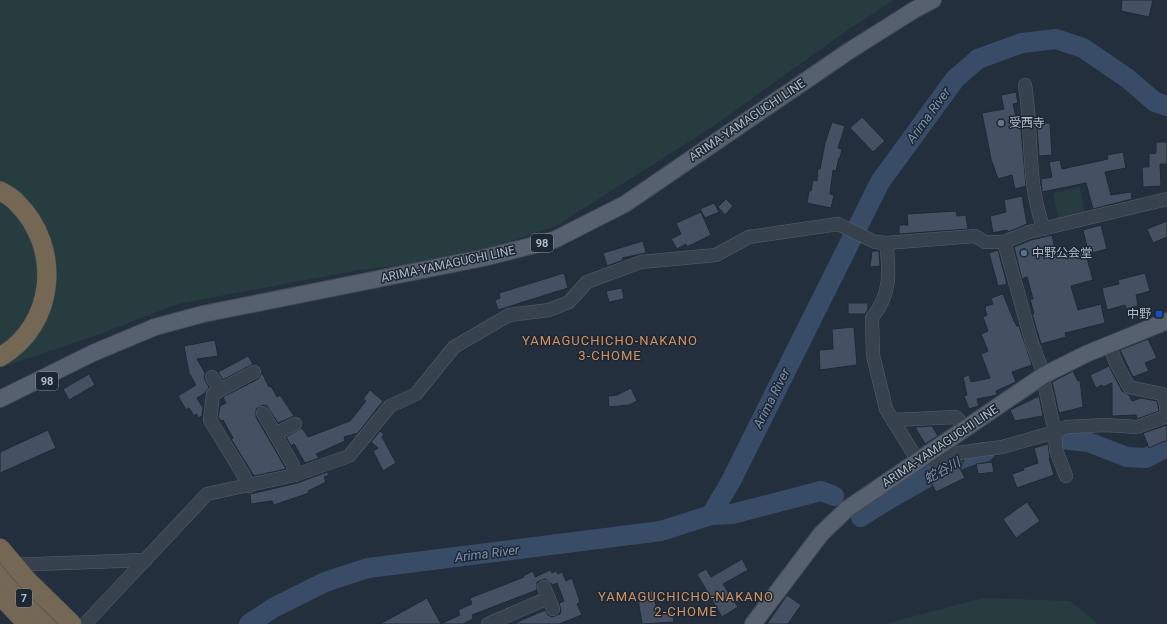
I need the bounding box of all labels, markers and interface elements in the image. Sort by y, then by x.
street label: ARIMA-YAMAGUCHI LINE [686,76,808,164]
water label: Arima River [903,84,954,147]
place label: 受西寺 [1009,116,1045,130]
marker: 受西寺 [996,118,1006,128]
road number: 98 [531,234,553,252]
street label: ARIMA-YAMAGUCHI LINE [380,243,516,285]
place label: 中野公会堂 [1032,246,1092,260]
marker: 中野公会堂 [1019,248,1029,258]
place label: 中野 [1127,307,1151,321]
marker: 中野 [1154,309,1164,319]
district label: YAMAGUCHICHO-NAKANO 3-CHOME [522,333,698,363]
water label: Arima River [750,365,793,431]
road number: 98 [36,372,58,390]
street label: ARIMA-YAMAGUCHI LINE [879,402,1001,490]
water label: 蛇谷川 [922,453,965,486]
water label: Arima River [453,542,521,565]
road number: 7 [16,589,32,607]
district label: YAMAGUCHICHO-NAKANO 2-CHOME [598,589,774,619]

